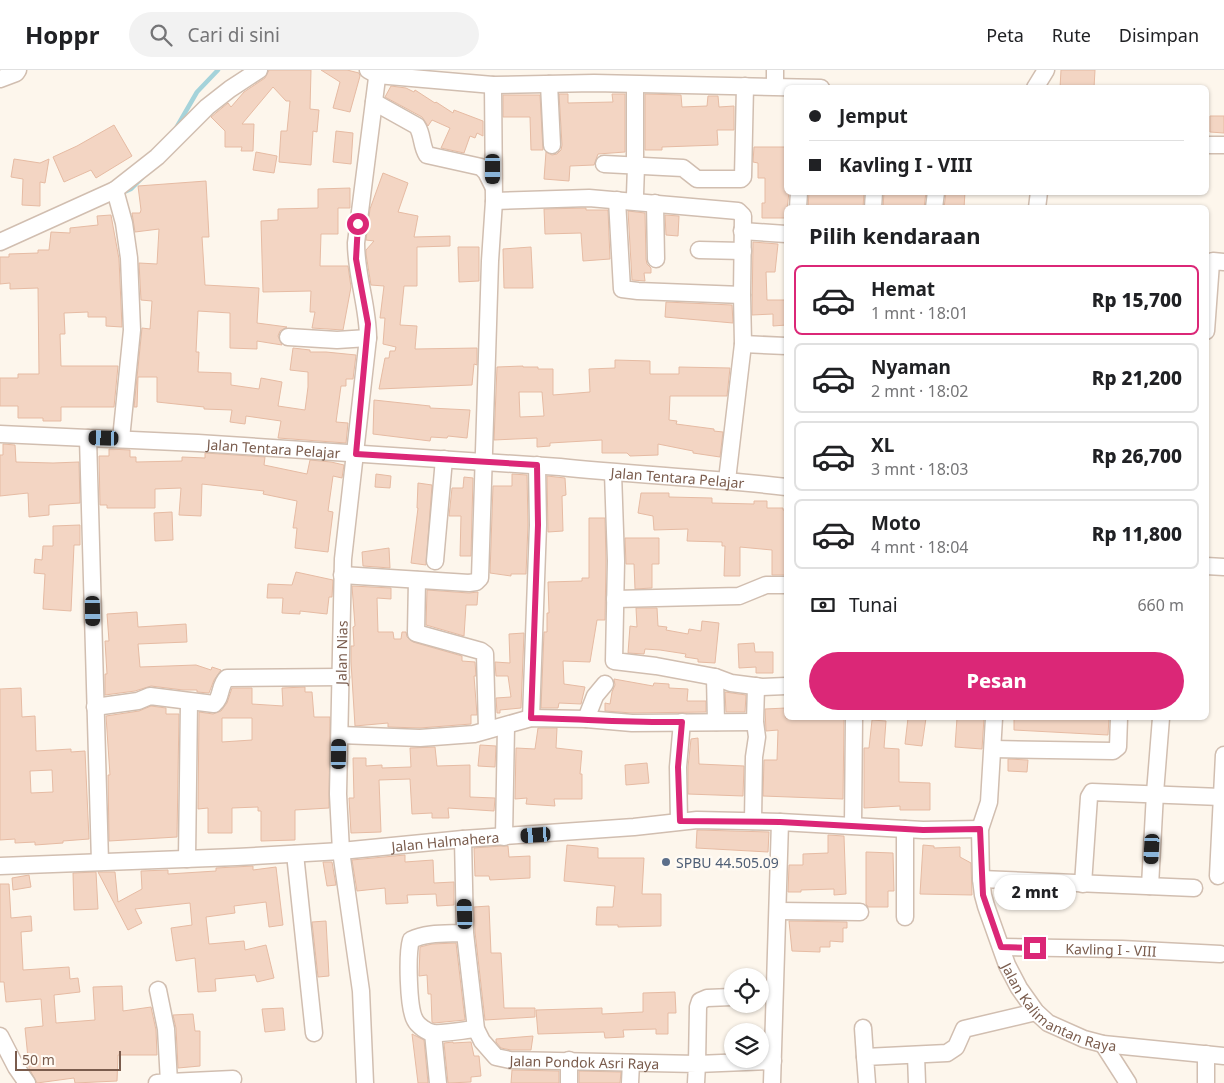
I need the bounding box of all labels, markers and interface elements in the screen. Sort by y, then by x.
search box [129,12,479,57]
text: Hoppr [25,18,99,51]
icon: search [147,21,175,49]
text: Cari di sini [187,22,280,48]
text: Peta [986,23,1024,47]
text: Rute [1052,23,1091,47]
text: Disimpan [1119,23,1199,47]
text: Jemput [839,103,908,129]
text: Kavling I - VIII [839,152,972,178]
car [485,154,500,184]
route start [347,213,369,235]
text: Pilih kendaraan [809,220,981,250]
text: Hemat [871,276,935,302]
icon: car [811,278,856,323]
text: Rp 15,700 [1092,287,1182,313]
text: 1 mnt · 18:01 [871,302,968,324]
text: Nyaman [871,354,951,380]
icon: car [811,356,856,401]
text: Rp 21,200 [1092,365,1182,391]
text: 2 mnt · 18:02 [871,380,968,402]
car [88,430,119,446]
text: XL [871,432,894,458]
street label: Jalan Tentara Pelajar [204,434,341,462]
icon: car [811,434,856,479]
text: Rp 26,700 [1092,443,1182,469]
text: 3 mnt · 18:03 [871,458,968,480]
street label: Jalan Tentara Pelajar [608,462,745,492]
text: Moto [871,510,921,536]
icon: car [811,512,856,557]
text: Rp 11,800 [1092,521,1182,547]
text: 4 mnt · 18:04 [871,536,968,558]
icon: cash [809,591,837,619]
text: Tunai [849,592,898,618]
text: 660 m [1137,594,1184,616]
car [85,596,100,626]
street label: Jalan Nias [331,620,351,687]
button: Pesan [809,652,1184,710]
car [331,739,346,769]
car [520,826,551,844]
street label: Jalan Halmahera [388,827,500,856]
car [1143,834,1160,864]
place label: SPBU 44.505.09 [676,853,779,872]
marker: SPBU 44.505.09 [660,856,672,868]
callout: 2 mnt [994,876,1076,910]
text: 2 mnt [1012,881,1058,903]
car [456,899,473,929]
route end [1024,937,1046,959]
street label: Kavling I - VIII [1065,939,1157,960]
street label: Jalan Kalimantan Raya [997,957,1117,1055]
map controls [724,968,769,1068]
button: locate [724,968,769,1013]
button: layers [724,1023,769,1068]
scale bar [15,1048,121,1071]
text: 50 m [22,1050,55,1069]
street label: Jalan Pondok Asri Raya [507,1050,659,1073]

